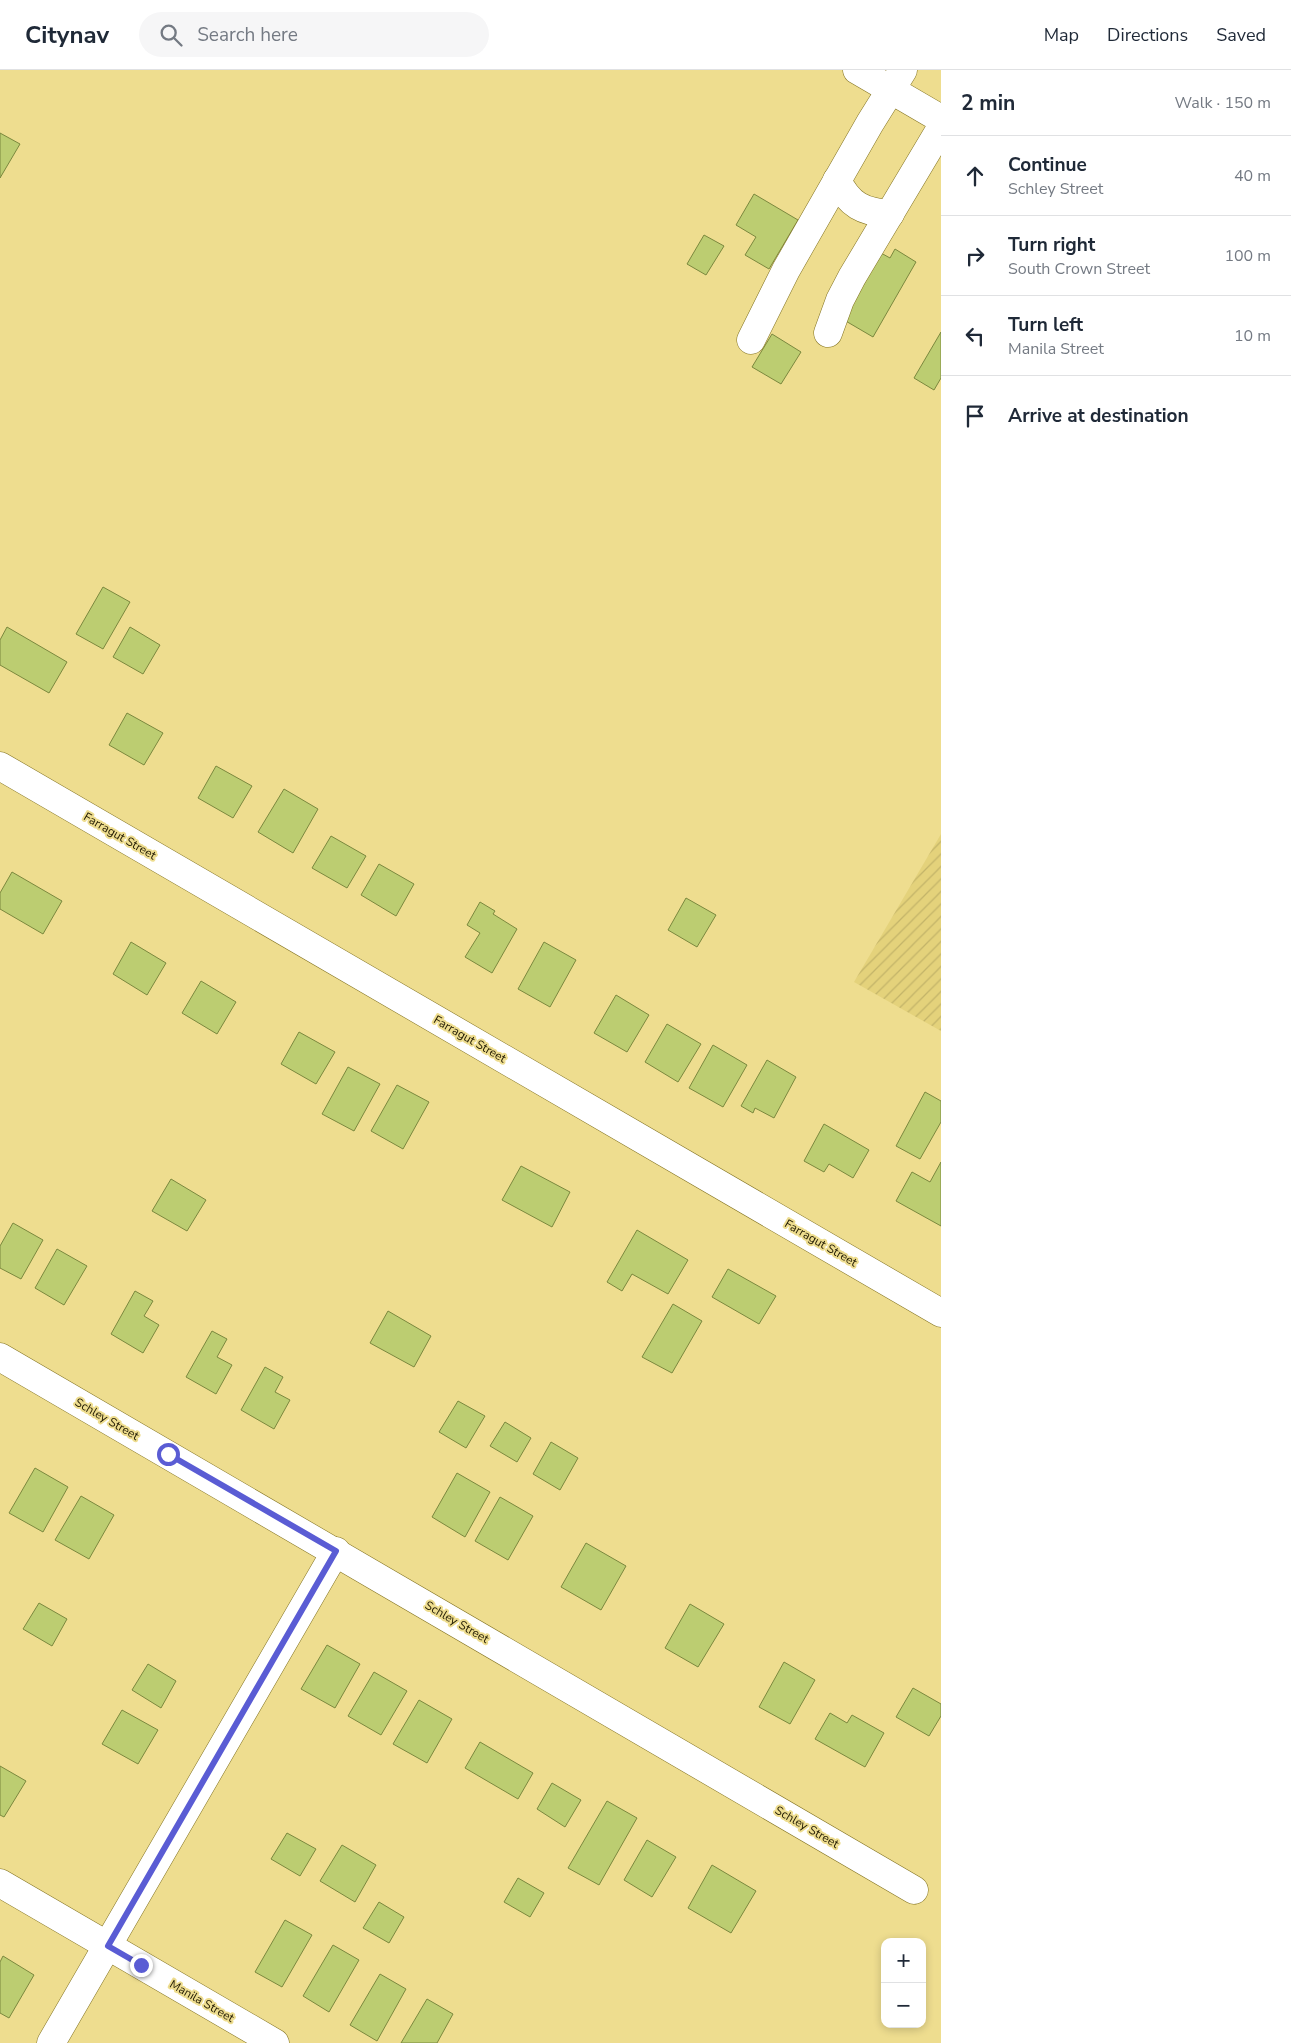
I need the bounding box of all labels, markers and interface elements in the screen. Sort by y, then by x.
search box [139,12,489,57]
text: Citynav [25,19,109,51]
icon: search [157,21,185,49]
text: Search here [197,22,298,48]
text: Map [1044,23,1079,47]
text: Directions [1107,23,1188,47]
text: Saved [1216,23,1266,47]
text: 2 min [961,89,1015,117]
text: Walk · 150 m [1175,92,1271,114]
text: Continue [1008,152,1087,178]
icon: ahead [961,162,989,190]
text: 40 m [1234,165,1271,187]
text: Schley Street [1008,178,1103,200]
text: Turn right [1008,232,1095,258]
icon: right [961,242,989,270]
text: 100 m [1224,245,1271,267]
text: South Crown Street [1008,258,1150,280]
text: Turn left [1008,312,1083,338]
icon: left [961,322,989,350]
text: 10 m [1234,325,1271,347]
text: Manila Street [1008,338,1104,360]
icon: arrive [961,402,989,430]
text: Arrive at destination [1008,403,1189,429]
street label: Farragut Street [81,809,160,864]
street label: Farragut Street [431,1012,510,1067]
street label: Farragut Street [782,1216,861,1271]
street label: Schley Street [72,1394,143,1444]
route start [157,1443,180,1466]
street label: Schley Street [422,1597,493,1647]
street label: Schley Street [772,1802,843,1852]
map controls [881,1938,926,2028]
button: + [881,1938,926,1983]
route end [130,1954,153,1977]
street label: Manila Street [167,1976,238,2026]
button: − [881,1983,926,2028]

